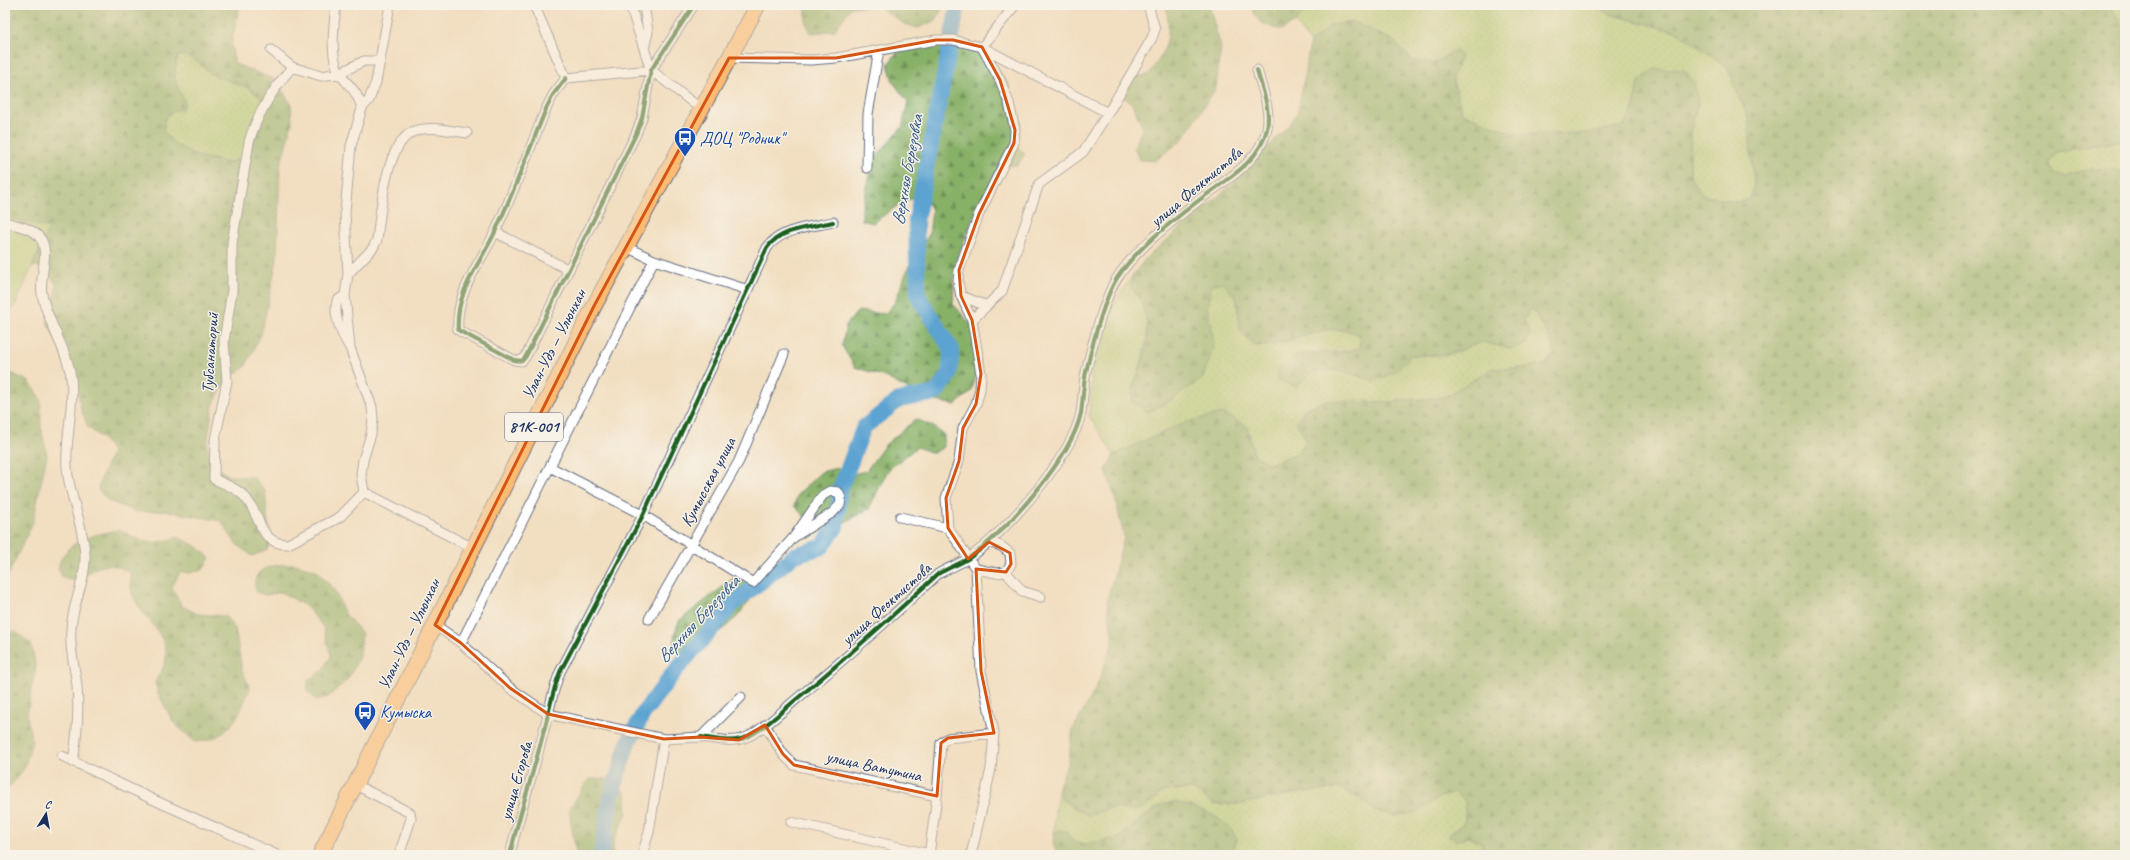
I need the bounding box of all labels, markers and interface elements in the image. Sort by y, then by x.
water label: Верхняя Березовка [887,111,928,227]
bus stop icon: ДОЦ "Родник" [672,125,698,158]
place label: ДОЦ "Родник" [700,128,788,149]
street label: улица Феоктистова [1145,142,1247,232]
street label: Улан-Удэ — Улюнхан [517,285,591,403]
street label: Тубсанаторий [197,311,223,394]
road number: 81К-001 [505,413,563,441]
street label: Кумысская улица [676,433,741,530]
street label: улица Феоктистова [836,557,936,651]
water label: Верхняя Березовка [652,569,745,667]
street label: Улан-Удэ — Улюнхан [373,574,445,693]
bus stop icon: Кумыска [352,699,378,732]
place label: Кумыска [380,702,433,723]
street label: улица Егорова [494,737,538,824]
street label: улица Ватутина [823,745,925,787]
north arrow [26,794,66,834]
text: С [44,797,53,812]

